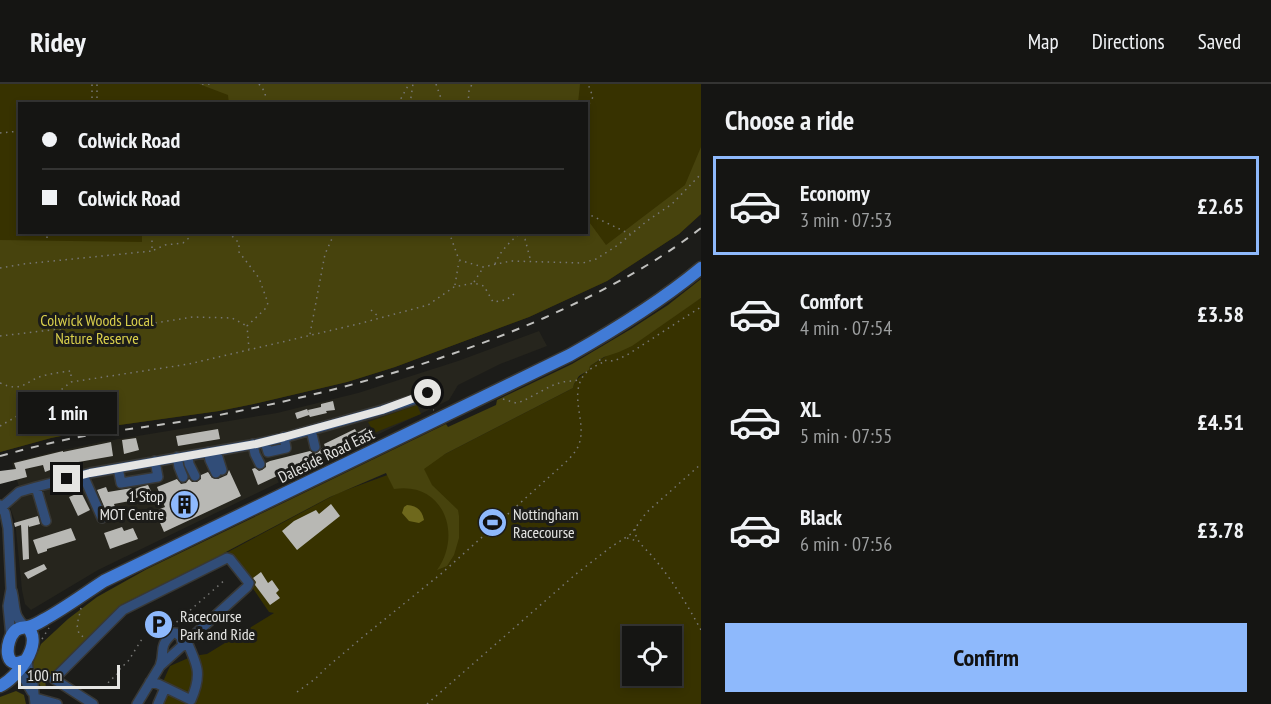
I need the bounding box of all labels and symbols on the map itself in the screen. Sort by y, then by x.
park label: Colwick Woods Local Nature Reserve [40,310,154,348]
route start [414,379,441,406]
callout: 1 min [17,392,116,434]
street label: Daleside Road East [275,423,378,487]
route end [53,465,80,492]
place label: 1 Stop MOT Centre [100,486,164,524]
building icon: 1 Stop MOT Centre [169,489,201,521]
place label: Nottingham Racecourse [513,504,579,542]
sports icon: Nottingham Racecourse [476,507,508,539]
place label: Racecourse Park and Ride [180,606,255,644]
parking icon: Racecourse Park and Ride [143,609,175,641]
scale bar [18,662,120,690]

